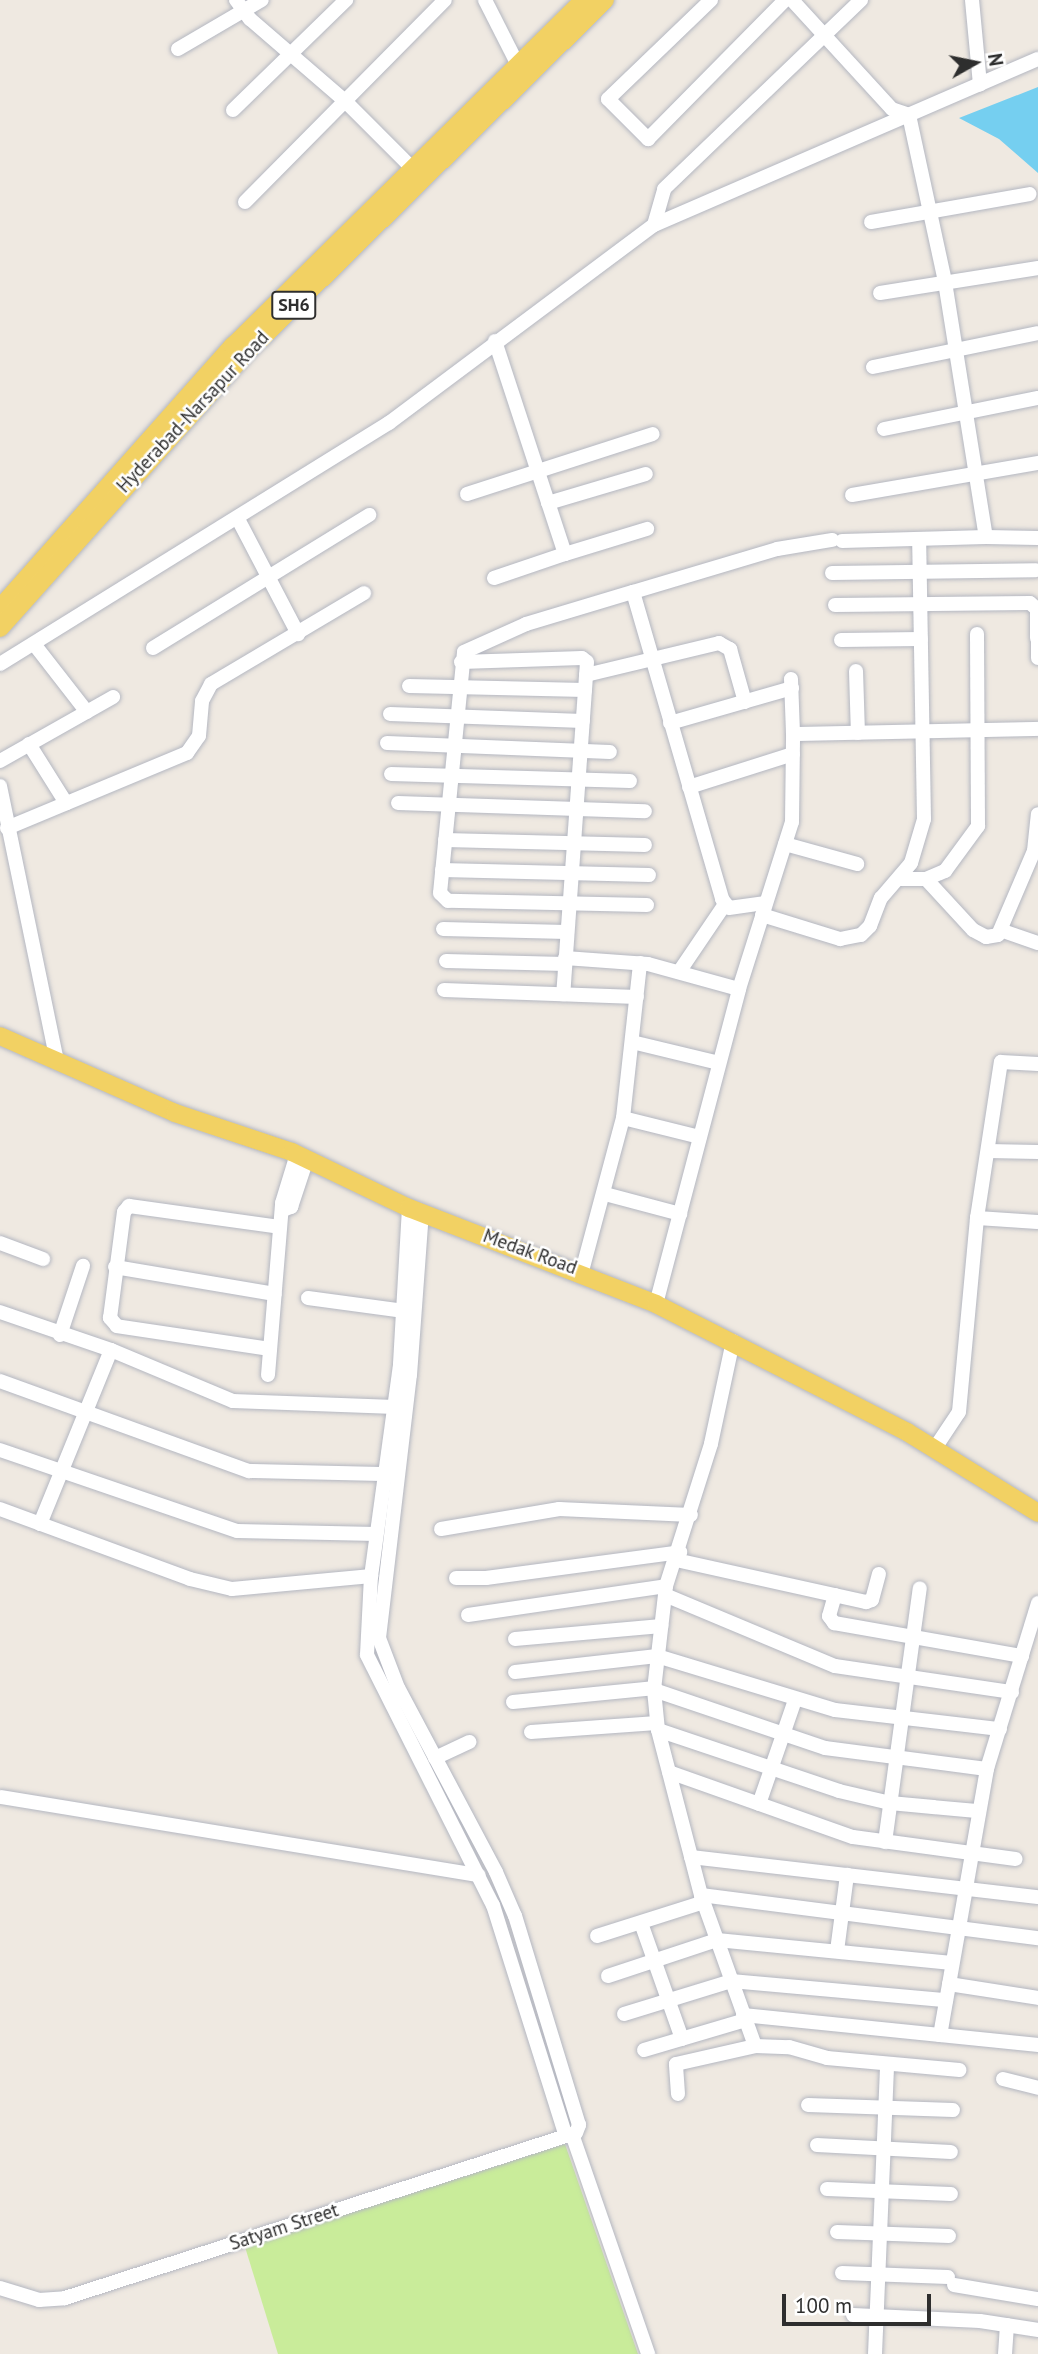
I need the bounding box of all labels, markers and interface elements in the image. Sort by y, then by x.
north arrow [940,28,1010,98]
text: N [983,52,1009,68]
road number: SH6 [271,290,317,320]
street label: Hyderabad-Narsapur Road [112,327,274,497]
street label: Medak Road [480,1224,580,1280]
street label: Satyam Street [227,2199,341,2255]
scale bar [786,2280,935,2324]
text: 100 m [795,2292,852,2319]

